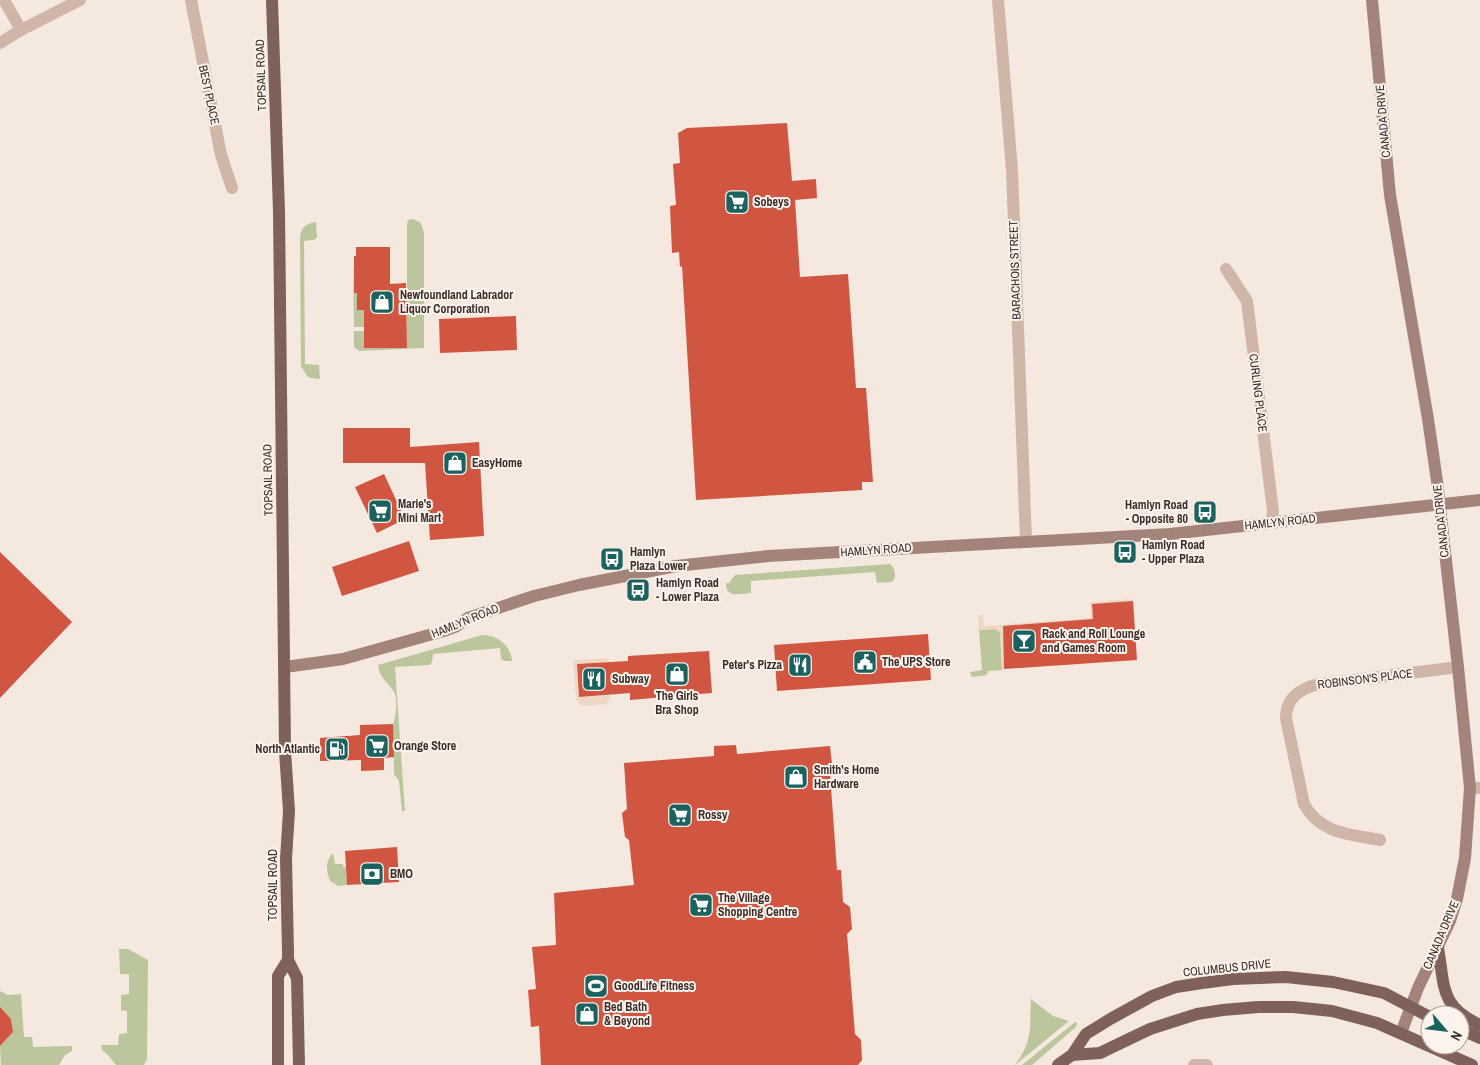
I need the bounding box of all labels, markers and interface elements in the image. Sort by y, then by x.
street label: TOPSAIL ROAD [252,39,270,111]
street label: BEST PLACE [195,64,223,126]
street label: CANADA DRIVE [1372,84,1394,158]
supermarket icon: Sobeys [724,189,750,215]
place label: Sobeys [754,194,790,210]
street label: BARACHOIS STREET [1005,220,1025,320]
place label: Newfoundland Labrador Liquor Corporation [400,287,513,317]
shop icon: Newfoundland Labrador Liquor Corporation [369,289,395,315]
street label: CURLING PLACE [1245,353,1271,433]
street label: TOPSAIL ROAD [259,444,277,516]
shop icon: EasyHome [442,450,468,476]
place label: EasyHome [472,455,523,471]
street label: CANADA DRIVE [1429,484,1453,558]
place label: Marie's Mini Mart [398,496,442,526]
place label: Hamlyn Road - Opposite 80 [1125,497,1189,527]
supermarket icon: Marie's Mini Mart [367,498,393,524]
bus stop icon: Hamlyn Road - Opposite 80 [1192,499,1218,525]
street label: HAMLYN ROAD [1244,510,1316,534]
place label: Hamlyn Road - Upper Plaza [1142,537,1205,567]
bus stop icon: Hamlyn Road - Upper Plaza [1112,539,1138,565]
street label: HAMLYN ROAD [840,540,912,560]
place label: Hamlyn Plaza Lower [630,544,687,574]
bus stop icon: Hamlyn Plaza Lower [599,546,625,572]
place label: Hamlyn Road - Lower Plaza [656,575,719,605]
bus stop icon: Hamlyn Road - Lower Plaza [625,577,651,603]
street label: HAMLYN ROAD [429,600,501,642]
place label: Rack and Roll Lounge and Games Room [1042,626,1146,656]
bar icon: Rack and Roll Lounge and Games Room [1011,628,1037,654]
public building icon: The UPS Store [852,649,878,675]
restaurant icon: Peter's Pizza [787,652,813,678]
place label: The UPS Store [882,654,951,670]
place label: Peter's Pizza [722,657,783,673]
shop icon: The Girls Bra Shop [664,661,690,687]
street label: ROBINSON'S PLACE [1316,665,1414,693]
restaurant icon: Subway [581,666,607,692]
place label: Subway [612,671,650,687]
place label: The Girls Bra Shop [655,688,699,718]
supermarket icon: Orange Store [364,733,390,759]
fuel station icon: North Atlantic [324,736,350,762]
place label: Orange Store [394,738,457,754]
place label: North Atlantic [255,741,321,757]
place label: Smith's Home Hardware [814,762,880,792]
shop icon: Smith's Home Hardware [783,764,809,790]
supermarket icon: Rossy [667,802,693,828]
place label: Rossy [698,807,728,823]
street label: TOPSAIL ROAD [265,849,281,921]
bank icon: BMO [359,861,385,887]
place label: BMO [390,866,413,882]
place label: The Village Shopping Centre [718,890,798,920]
supermarket icon: The Village Shopping Centre [688,892,714,918]
street label: CANADA DRIVE [1419,898,1463,972]
street label: COLUMBUS DRIVE [1182,955,1272,981]
sports icon: GoodLife Fitness [583,973,609,999]
place label: GoodLife Fitness [614,978,695,994]
place label: Bed Bath & Beyond [604,999,650,1029]
shop icon: Bed Bath & Beyond [574,1001,600,1027]
north arrow [1420,1005,1470,1055]
text: N [1447,1028,1466,1044]

